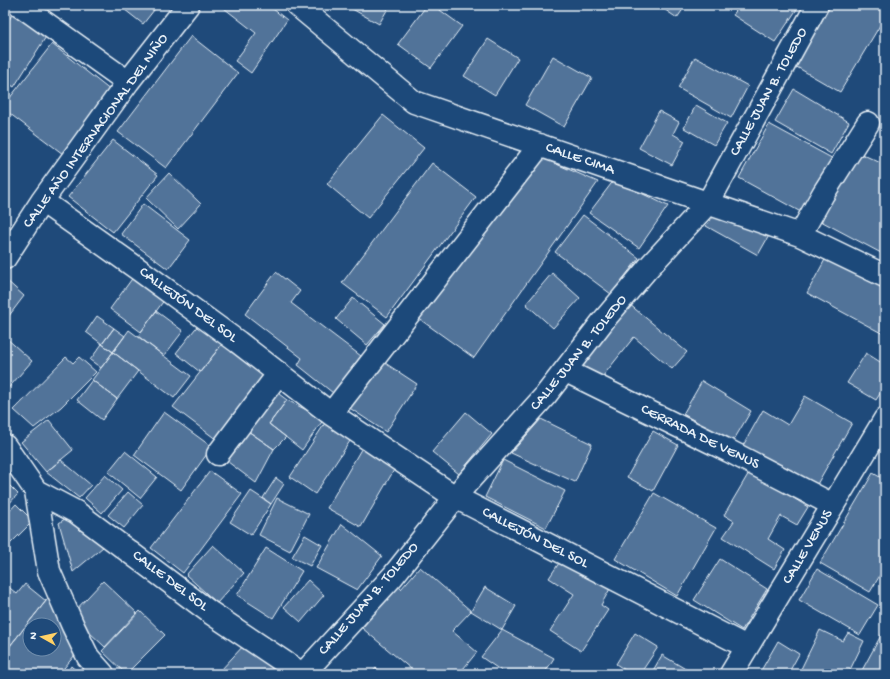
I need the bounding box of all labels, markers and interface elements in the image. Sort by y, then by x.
street label: CALLE JUAN B. TOLEDO [726,25,812,159]
street label: CALLE AÑO INTERNACIONAL DEL NIÑO [19,30,173,232]
street label: CALLE CIMA [543,139,618,180]
street label: CALLEJÓN DEL SOL [135,263,241,347]
street label: CALLE JUAN B. TOLEDO [527,291,631,415]
street label: CERRADA DE VENUS [638,400,762,474]
street label: CALLEJÓN DEL SOL [479,503,592,573]
street label: CALLE VENUS [779,506,837,588]
street label: CALLE JUAN B. TOLEDO [315,539,423,659]
street label: CALLE DEL SOL [128,547,212,616]
north arrow [22,617,62,657]
text: N [28,631,41,640]

